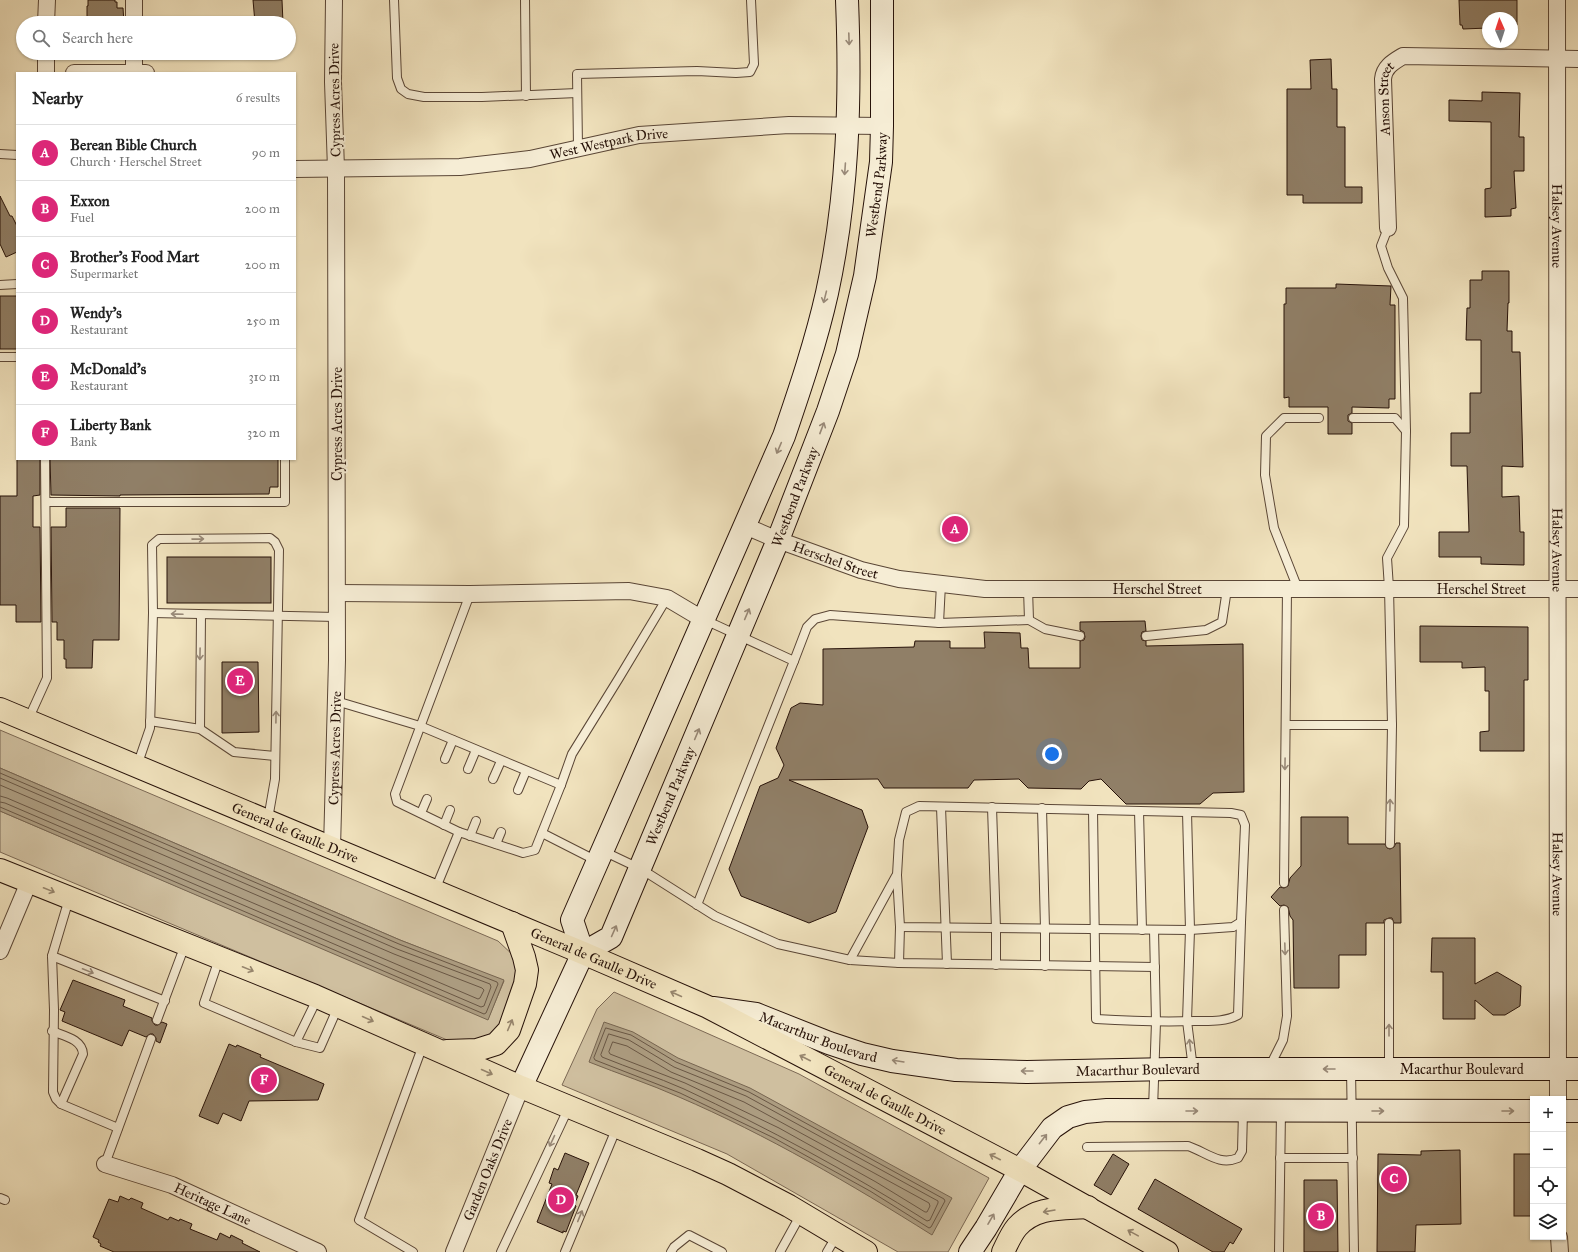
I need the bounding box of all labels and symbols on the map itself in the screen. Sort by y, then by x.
north arrow [1482,12,1518,48]
one-way arrow [845,32,852,45]
street label: Cypress Acres Drive [326,43,344,157]
street label: Anson Street [1374,57,1397,137]
street label: West Westpark Drive [548,125,669,163]
street label: Westbend Parkway [862,132,890,238]
one-way arrow [842,162,849,175]
street label: Halsey Avenue [1549,184,1566,268]
one-way arrow [821,290,829,303]
street label: Cypress Acres Drive [329,367,346,481]
one-way arrow [818,423,826,435]
one-way arrow [775,442,782,454]
street label: Westbend Parkway [768,444,822,549]
street label: Halsey Avenue [1549,508,1566,592]
pin: A [942,514,968,544]
one-way arrow [191,535,204,543]
street label: Herschel Street [791,538,880,582]
street label: Herschel Street [1113,581,1202,598]
street label: Herschel Street [1437,581,1526,598]
one-way arrow [744,608,751,620]
one-way arrow [171,610,184,618]
one-way arrow [197,647,204,660]
pin: E [227,666,253,696]
street label: Cypress Acres Drive [325,691,345,805]
one-way arrow [272,711,280,724]
one-way arrow [694,728,701,740]
street label: Westbend Parkway [642,743,699,848]
your location [1042,744,1062,764]
one-way arrow [1281,757,1289,770]
street label: General de Gaulle Drive [229,798,361,867]
one-way arrow [1387,799,1394,812]
street label: Halsey Avenue [1549,832,1566,916]
one-way arrow [42,887,54,895]
street label: General de Gaulle Drive [528,924,660,993]
one-way arrow [611,925,618,937]
one-way arrow [1281,942,1289,955]
one-way arrow [241,966,253,974]
one-way arrow [82,967,94,975]
one-way arrow [671,989,683,997]
street label: Macarthur Boulevard [757,1008,879,1066]
one-way arrow [361,1016,373,1023]
one-way arrow [507,1020,515,1032]
one-way arrow [1385,1024,1393,1037]
one-way arrow [1186,1039,1194,1052]
one-way arrow [799,1054,811,1061]
one-way arrow [892,1057,905,1065]
street label: General de Gaulle Drive [821,1061,949,1139]
street label: Macarthur Boulevard [1076,1061,1200,1079]
street label: Macarthur Boulevard [1400,1061,1524,1078]
pin: F [251,1065,277,1095]
one-way arrow [1323,1065,1336,1073]
one-way arrow [1021,1067,1034,1075]
one-way arrow [480,1068,492,1076]
one-way arrow [1185,1107,1198,1115]
one-way arrow [1371,1107,1384,1115]
one-way arrow [1501,1107,1514,1115]
street label: Garden Oaks Drive [459,1116,516,1223]
one-way arrow [1039,1133,1048,1144]
one-way arrow [548,1135,555,1147]
one-way arrow [989,1152,1001,1160]
pin: C [1381,1164,1407,1194]
street label: Heritage Lane [172,1179,254,1229]
pin: D [548,1185,574,1215]
pin: B [1308,1201,1334,1231]
one-way arrow [1043,1207,1056,1215]
one-way arrow [577,1210,584,1222]
one-way arrow [988,1213,996,1225]
one-way arrow [1127,1229,1139,1236]

